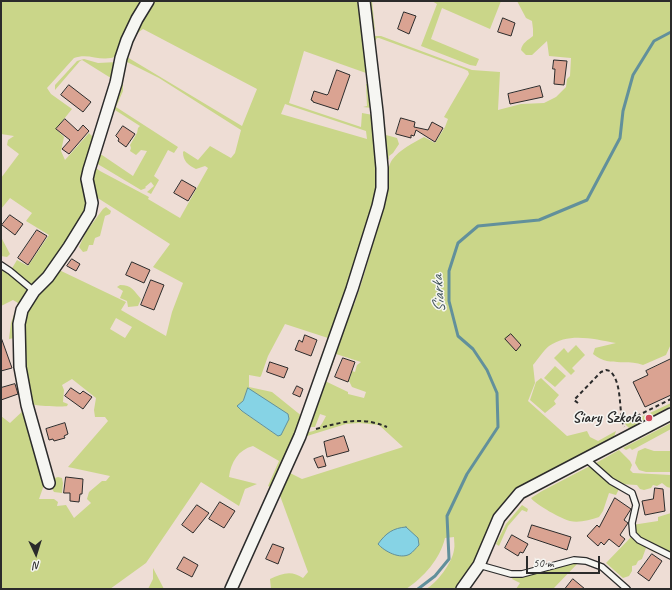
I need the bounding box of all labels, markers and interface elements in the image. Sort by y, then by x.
water label: Siarka [428,274,450,314]
place label: Siary Szkoła [572,408,641,428]
marker: Siary Szkoła [644,413,654,423]
north arrow [16,534,56,574]
scale bar [528,548,602,574]
text: 50 m [533,555,553,571]
text: N [33,559,41,573]

